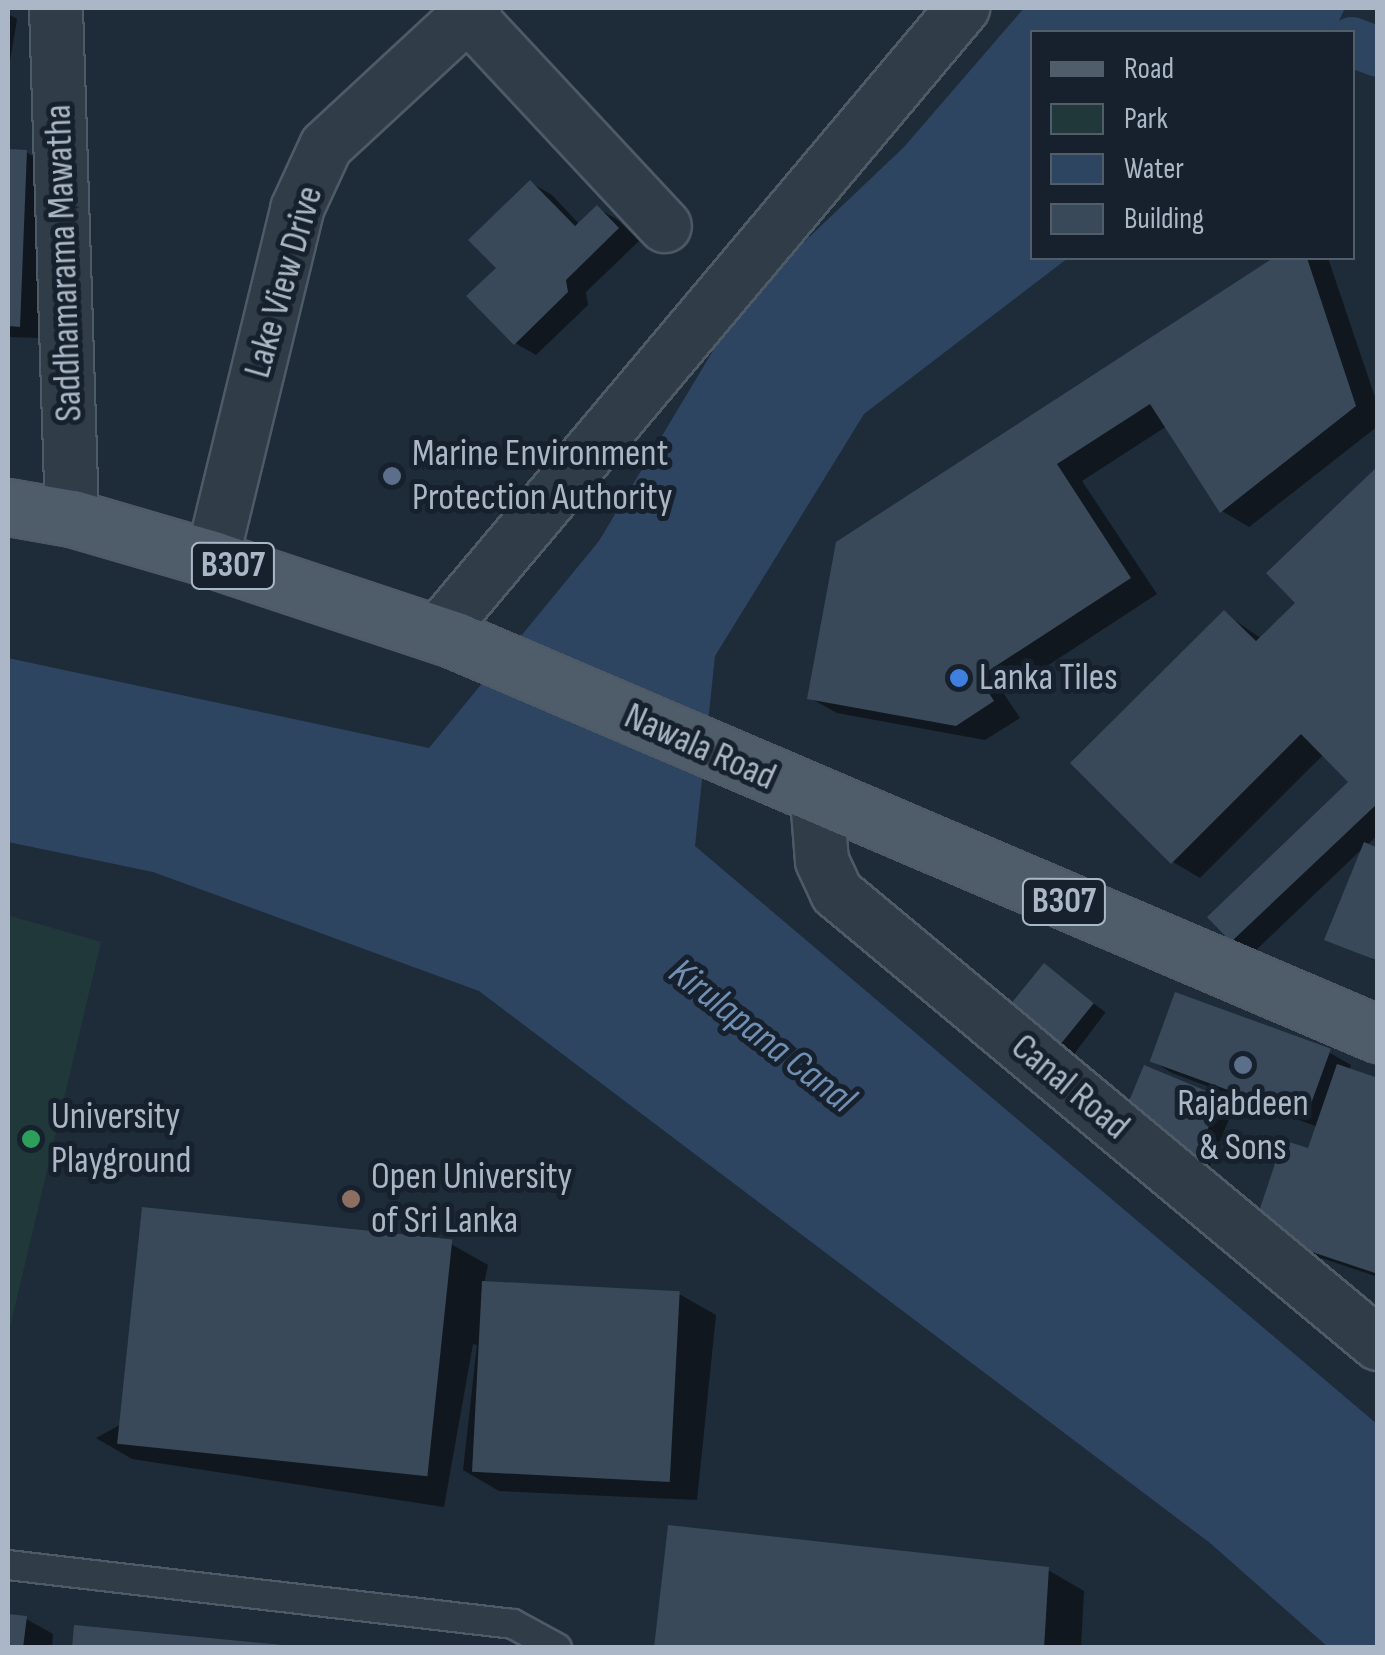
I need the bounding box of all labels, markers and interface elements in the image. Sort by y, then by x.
legend [1030,30,1355,260]
text: Road [1124,51,1174,87]
text: Park [1124,101,1168,137]
street label: Saddhamarama Mawatha [36,104,92,422]
text: Water [1124,151,1184,187]
street label: Lake View Drive [235,181,333,383]
text: Building [1124,201,1204,237]
place label: Marine Environment Protection Authority [412,431,672,520]
marker: Marine Environment Protection Authority [381,465,403,487]
road number: B307 [190,536,276,596]
place label: Lanka Tiles [979,655,1118,701]
marker: Lanka Tiles [948,667,970,689]
street label: Nawala Road [617,694,783,800]
road number: B307 [1022,872,1106,932]
water label: Kirulapana Canal [659,948,865,1124]
street label: Canal Road [1002,1025,1138,1149]
marker: Rajabdeen & Sons [1232,1054,1254,1076]
place label: Rajabdeen & Sons [1177,1081,1309,1170]
place label: University Playground [51,1094,191,1184]
marker: University Playground [20,1128,42,1150]
place label: Open University of Sri Lanka [371,1154,572,1244]
marker: Open University of Sri Lanka [340,1188,362,1210]

